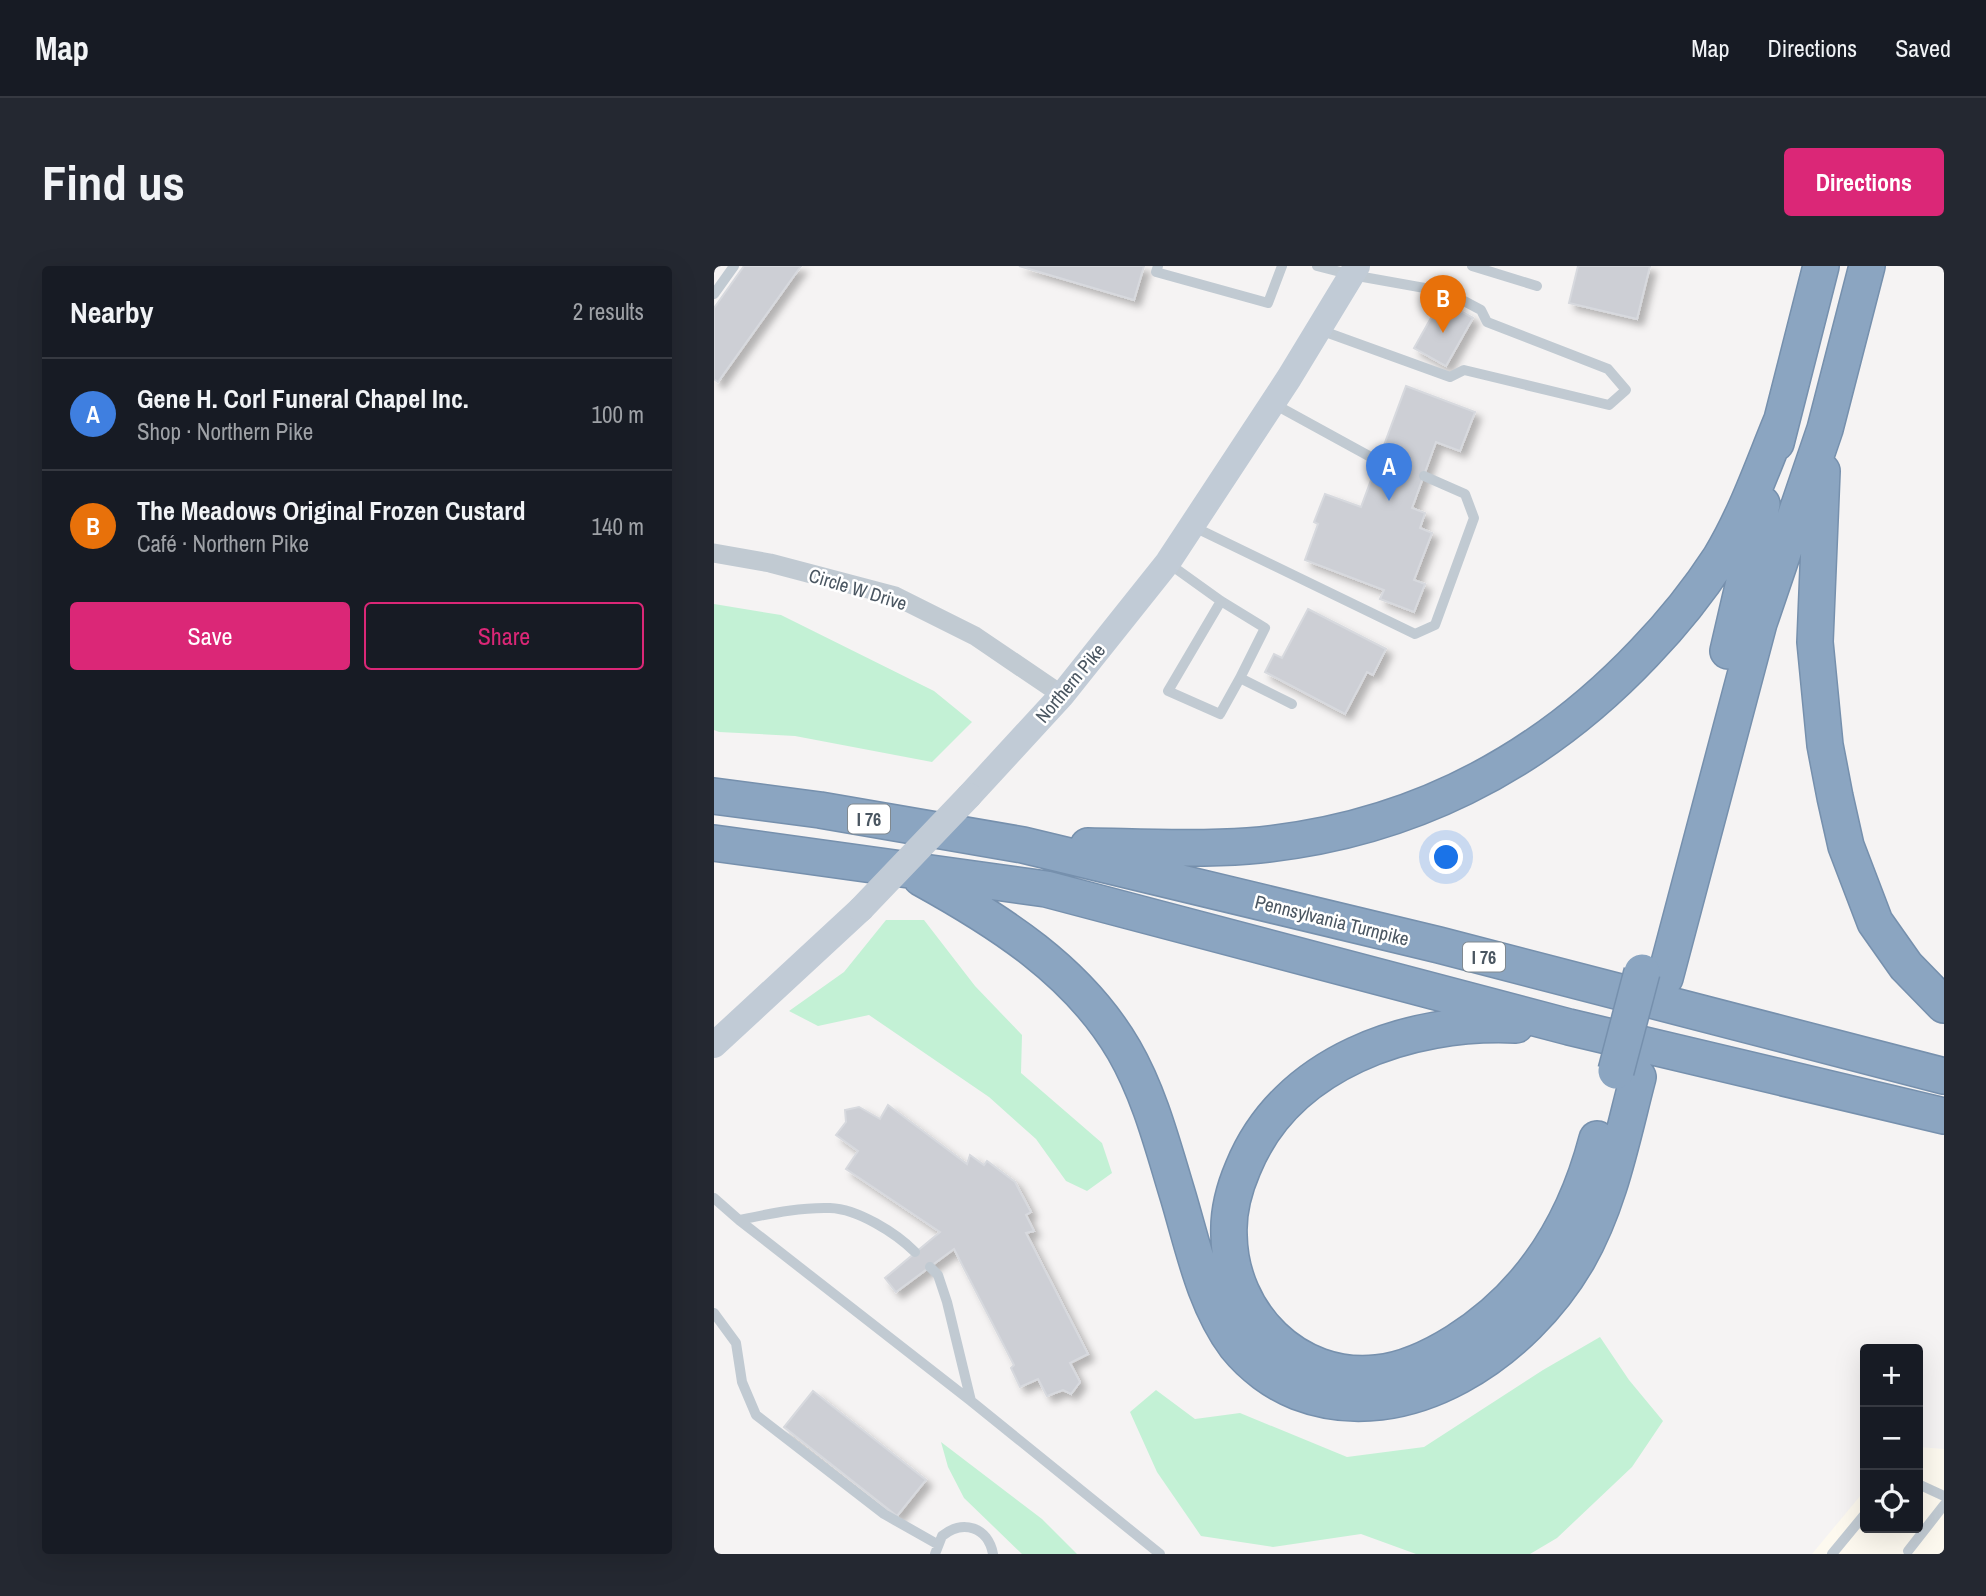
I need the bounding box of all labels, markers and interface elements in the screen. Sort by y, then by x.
text: Map [35,26,89,70]
text: Map [1691,32,1729,64]
text: Directions [1767,32,1857,64]
text: Saved [1895,32,1951,64]
button: Directions [1784,148,1944,216]
text: Find us [42,149,185,215]
pin: B [1420,275,1466,333]
text: Nearby [70,292,153,332]
text: 2 results [573,296,644,327]
text: Gene H. Corl Funeral Chapel Inc. [137,381,469,416]
text: A [86,399,100,430]
text: 100 m [592,399,644,430]
text: Shop · Northern Pike [137,416,313,447]
pin: A [1366,443,1412,501]
text: The Meadows Original Frozen Custard [137,493,526,528]
text: B [86,511,100,542]
text: 140 m [592,511,644,542]
text: Café · Northern Pike [137,528,309,559]
street label: Circle W Drive [806,562,910,616]
button: Save [70,602,350,670]
button: Share [364,602,644,670]
street label: Northern Pike [1029,638,1111,728]
road number: I 76 [848,804,890,834]
your location [1429,840,1463,874]
street label: Pennsylvania Turnpike [1252,888,1412,952]
road number: I 76 [1463,942,1505,972]
map controls [1860,1344,1923,1533]
button: + [1860,1344,1923,1407]
button: − [1860,1407,1923,1470]
button: locate [1860,1470,1923,1533]

